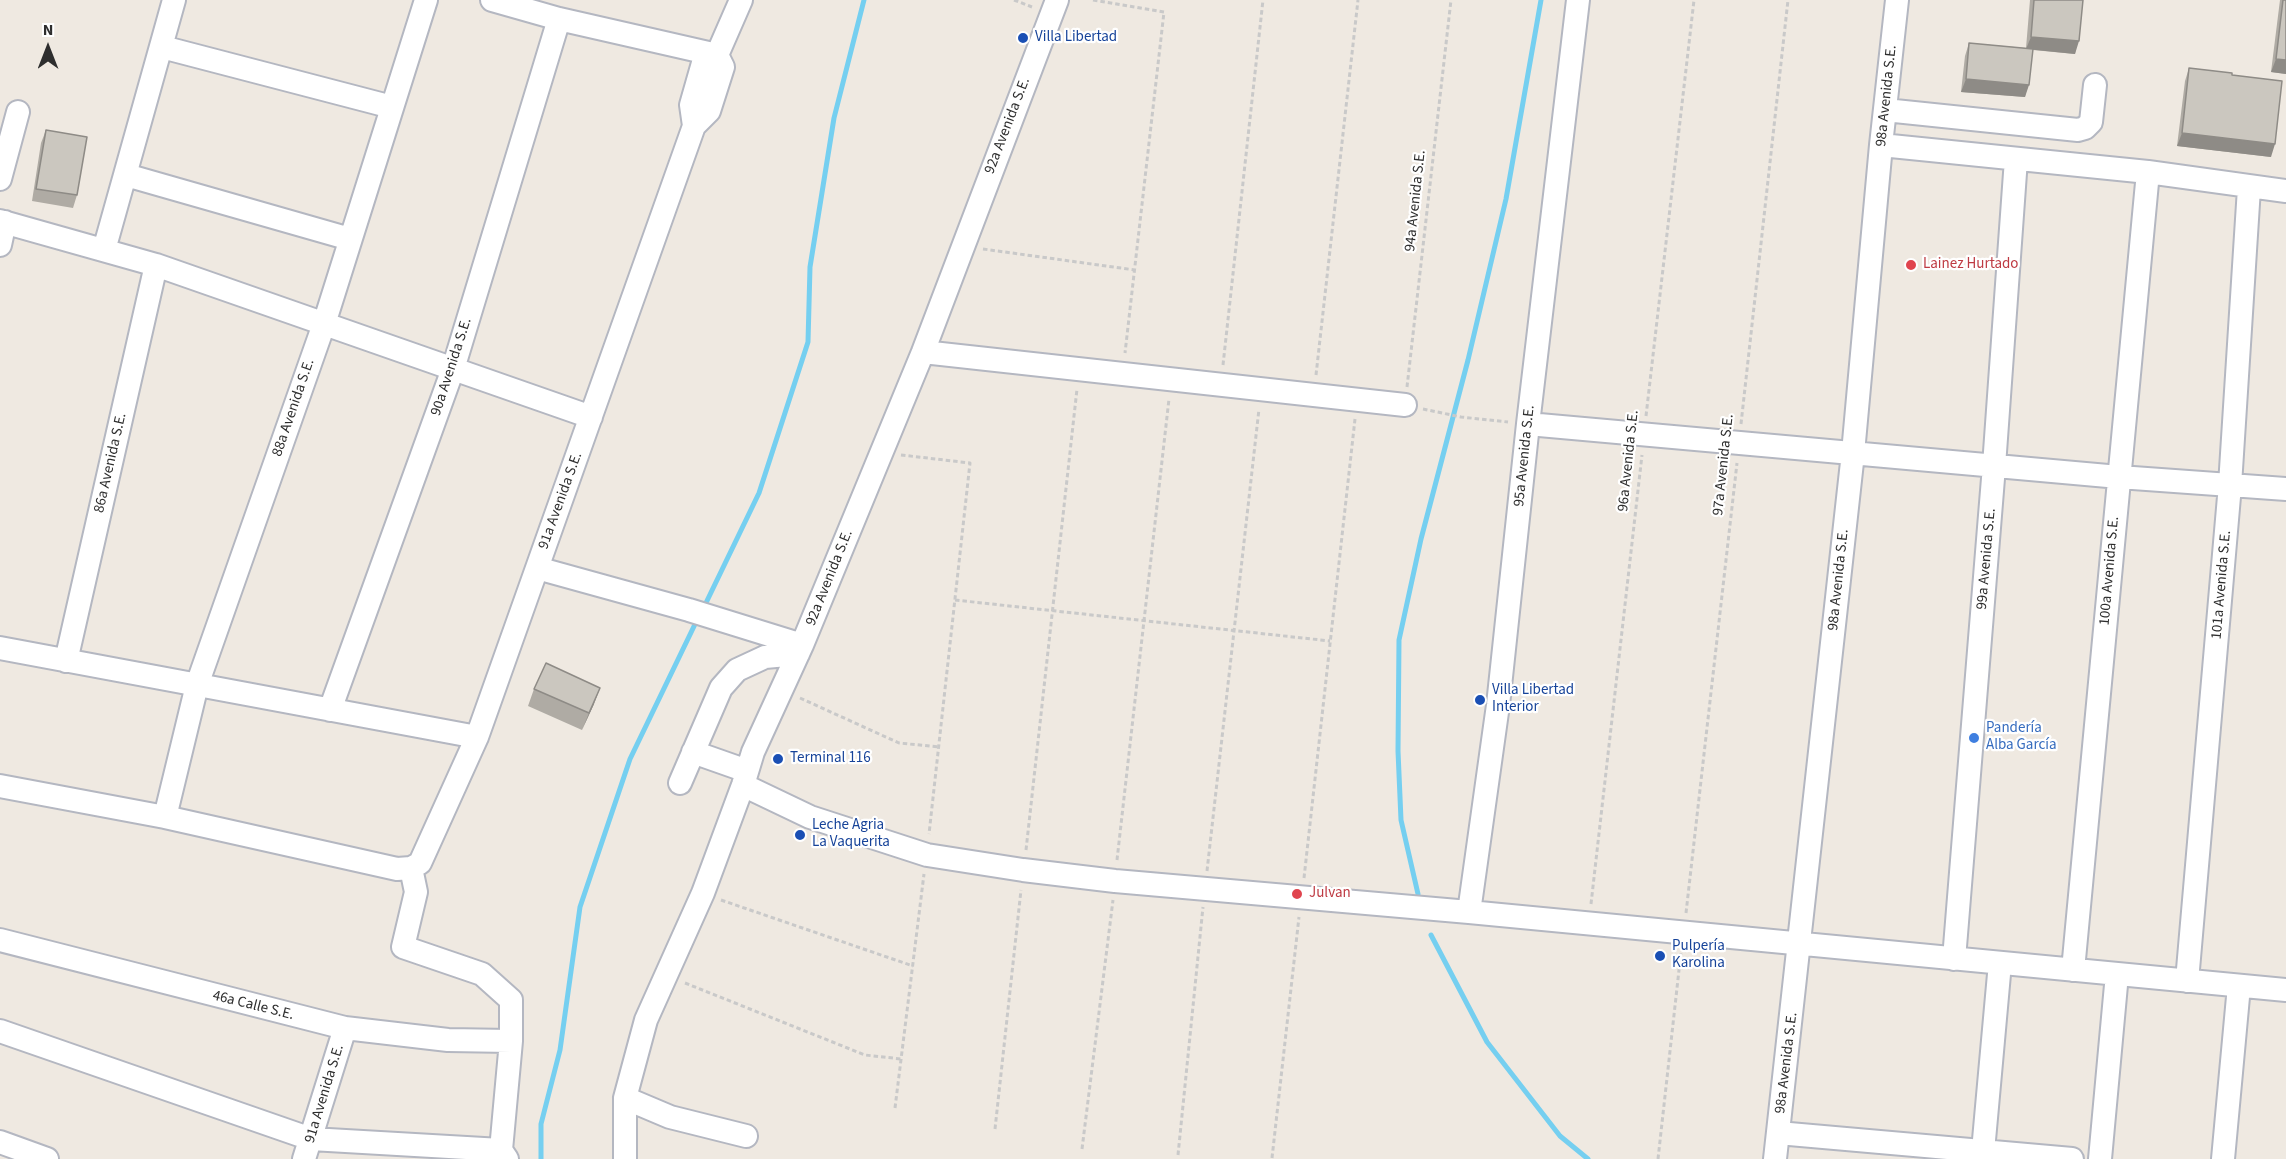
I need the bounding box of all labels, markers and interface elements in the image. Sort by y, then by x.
north arrow [18,18,78,78]
text: N [43,19,53,41]
place label: Villa Libertad [1035,29,1117,47]
marker: Villa Libertad [1016,31,1030,45]
street label: 98a Avenida S.E. [1873,44,1901,148]
street label: 92a Avenida S.E. [981,75,1035,177]
street label: 94a Avenida S.E. [1402,149,1430,253]
place label: Lainez Hurtado [1923,256,2018,274]
marker: Lainez Hurtado [1904,258,1918,272]
street label: 90a Avenida S.E. [428,316,476,418]
street label: 88a Avenida S.E. [269,357,319,459]
street label: 95a Avenida S.E. [1511,404,1539,508]
street label: 96a Avenida S.E. [1615,409,1643,513]
street label: 86a Avenida S.E. [91,411,131,515]
street label: 97a Avenida S.E. [1710,413,1738,517]
street label: 91a Avenida S.E. [535,450,587,552]
street label: 99a Avenida S.E. [1974,507,2000,611]
street label: 100a Avenida S.E. [2096,516,2124,626]
street label: 92a Avenida S.E. [803,527,857,629]
street label: 98a Avenida S.E. [1825,528,1853,632]
street label: 101a Avenida S.E. [2208,530,2236,640]
place label: Villa Libertad Interior [1492,682,1574,717]
marker: Villa Libertad Interior [1473,693,1487,707]
place label: Pandería Alba García [1986,720,2057,755]
marker: Pandería Alba García [1967,731,1981,745]
place label: Terminal 116 [790,750,871,768]
marker: Terminal 116 [771,752,785,766]
place label: Leche Agria La Vaquerita [812,817,890,852]
marker: Leche Agria La Vaquerita [793,828,807,842]
place label: Julvan [1309,885,1351,903]
marker: Julvan [1290,887,1304,901]
place label: Pulpería Karolina [1672,938,1725,973]
marker: Pulpería Karolina [1653,949,1667,963]
street label: 46a Calle S.E. [211,987,295,1025]
street label: 98a Avenida S.E. [1772,1011,1802,1115]
street label: 91a Avenida S.E. [301,1043,349,1145]

